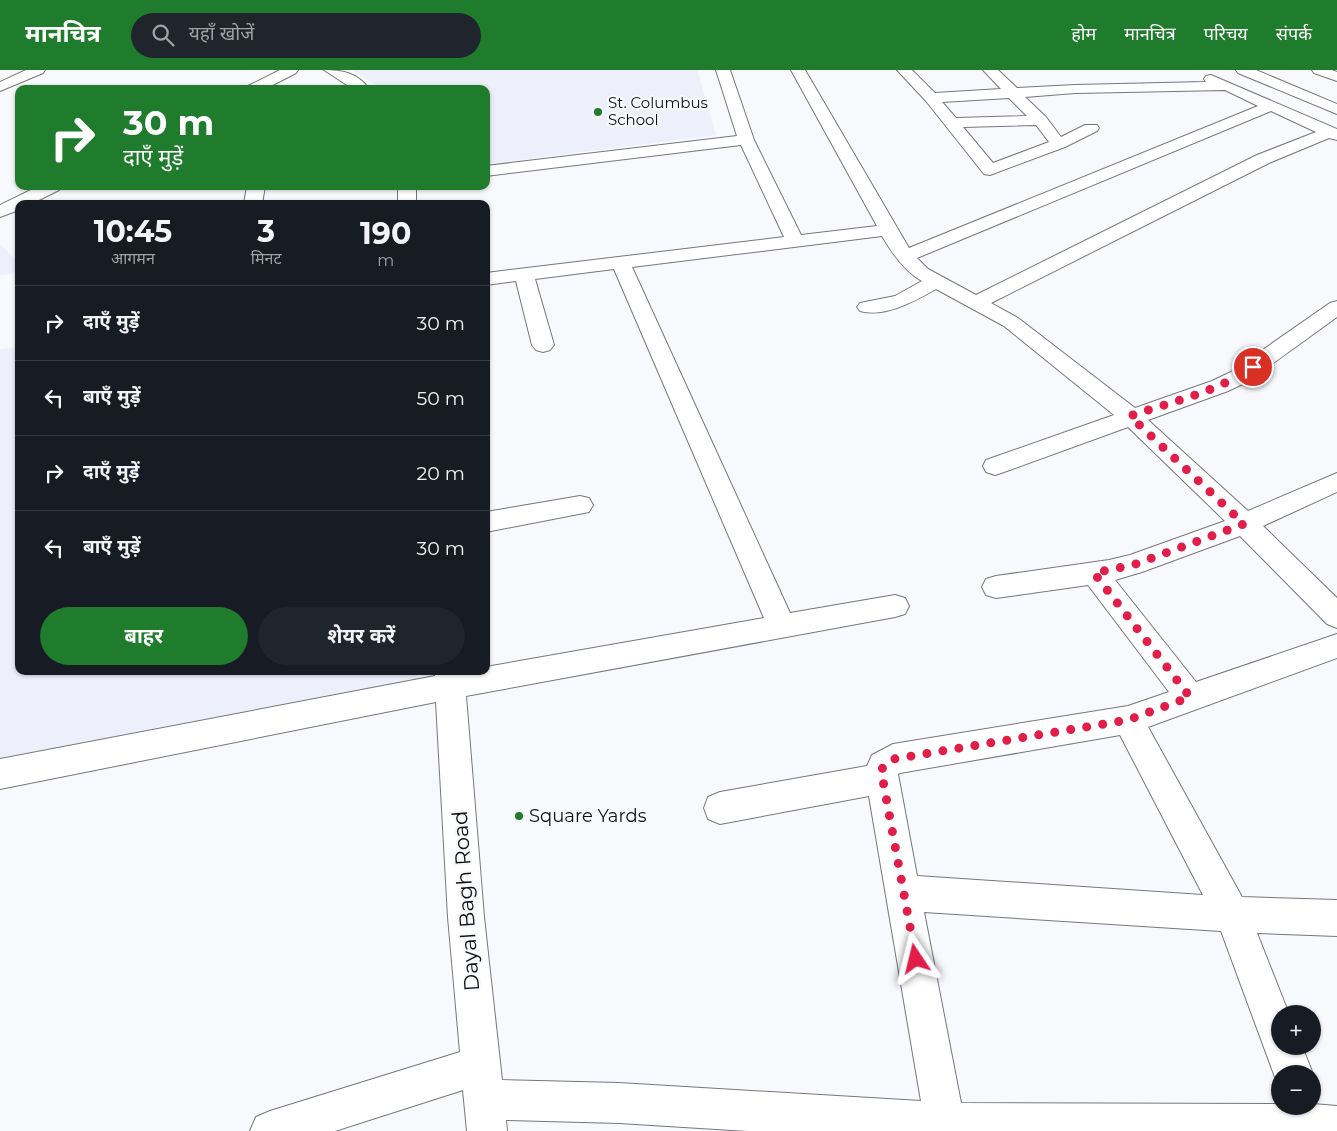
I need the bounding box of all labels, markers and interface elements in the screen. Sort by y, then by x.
search box [131,13,481,58]
text: मानचित्र [25,19,101,48]
icon: search [149,21,177,49]
text: यहाँ खोजें [189,22,254,45]
text: होम [1071,23,1096,45]
text: मानचित्र [1124,23,1176,45]
text: परिचय [1204,23,1248,45]
text: संपर्क [1276,23,1312,45]
place label: St. Columbus School [608,93,708,129]
text: 30 m [123,101,214,144]
icon: right [40,105,105,170]
marker: St. Columbus School [592,106,604,118]
text: दाएँ मुड़ें [123,144,183,171]
text: 10:45 [94,213,172,250]
text: 3 [257,213,275,250]
text: 190 [360,215,411,252]
text: आगमन [111,249,155,268]
text: मिनट [251,249,281,268]
text: m [377,251,394,270]
icon: right [40,309,68,337]
text: दाएँ मुड़ें [83,310,139,333]
text: 30 m [417,312,465,335]
pin [1232,346,1274,388]
icon: arrive [1239,353,1267,381]
icon: left [40,384,68,412]
text: बाएँ मुड़ें [83,385,140,408]
text: 50 m [417,387,465,410]
icon: right [40,459,68,487]
text: दाएँ मुड़ें [83,460,139,483]
text: 20 m [417,462,465,485]
icon: left [40,534,68,562]
text: बाएँ मुड़ें [83,535,140,558]
text: 30 m [417,537,465,560]
button: बाहर [40,607,248,665]
button: शेयर करें [258,607,465,665]
place label: Square Yards [529,805,647,827]
street label: Dayal Bagh Road [447,810,484,992]
marker: Square Yards [513,810,525,822]
position arrow [889,932,941,984]
map controls [1271,1005,1321,1115]
button: + [1271,1005,1321,1055]
button: − [1271,1065,1321,1115]

